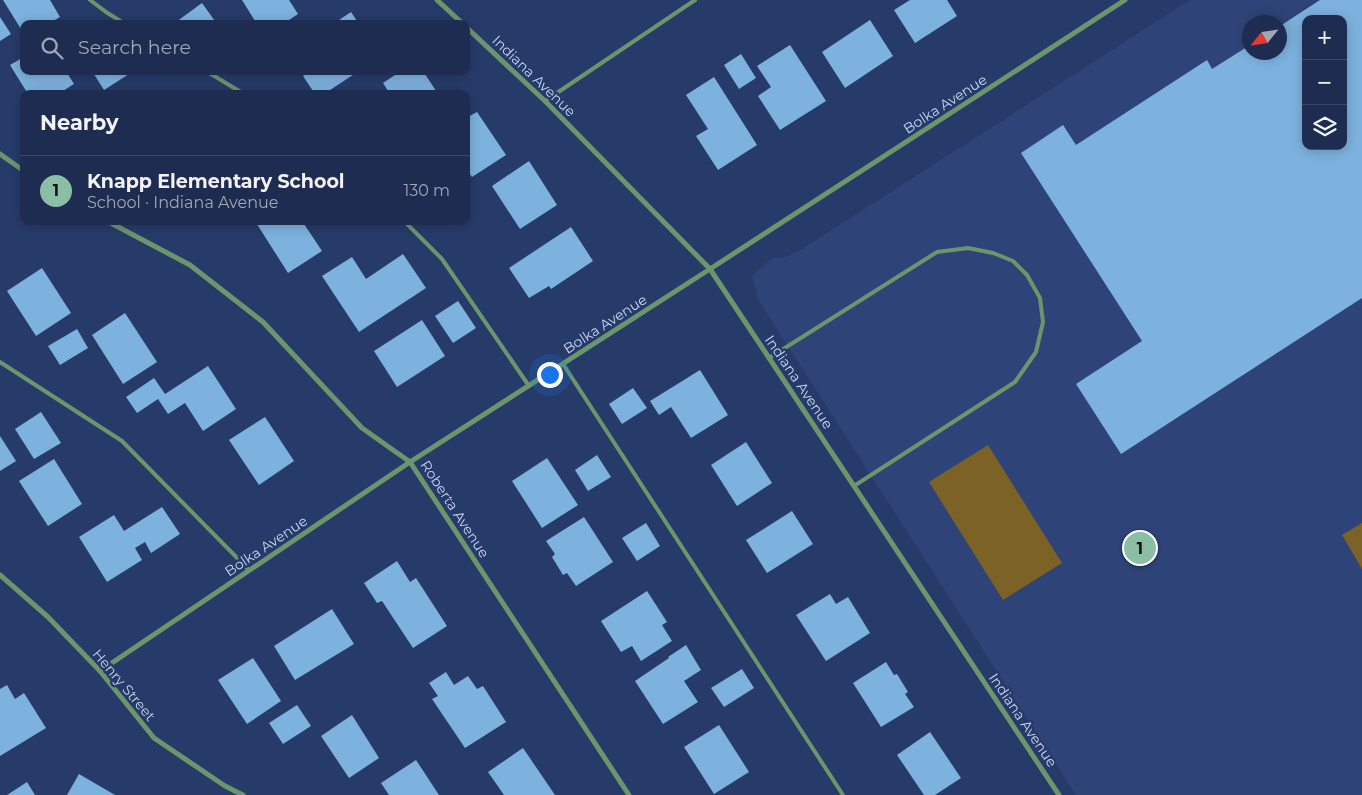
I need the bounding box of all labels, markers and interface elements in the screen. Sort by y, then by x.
north arrow [1242,15,1287,60]
map controls [1302,15,1347,150]
button: + [1302,15,1347,60]
search box [20,20,470,75]
street label: Indiana Avenue [488,32,580,120]
icon: search [38,34,66,62]
text: Search here [78,36,191,59]
button: − [1302,60,1347,105]
street label: Bolka Avenue [900,70,990,138]
button: layers [1302,105,1347,150]
text: Nearby [40,110,119,135]
text: Knapp Elementary School [87,170,345,193]
text: 1 [53,181,59,200]
text: 130 m [403,181,450,200]
text: School · Indiana Avenue [87,193,278,212]
street label: Bolka Avenue [560,290,650,358]
street label: Indiana Avenue [761,332,837,432]
your location [537,362,563,388]
street label: Roberta Avenue [417,457,493,561]
street label: Bolka Avenue [221,512,311,580]
pin: 1 [1124,529,1156,567]
street label: Henry Street [89,645,160,725]
street label: Indiana Avenue [985,670,1061,770]

